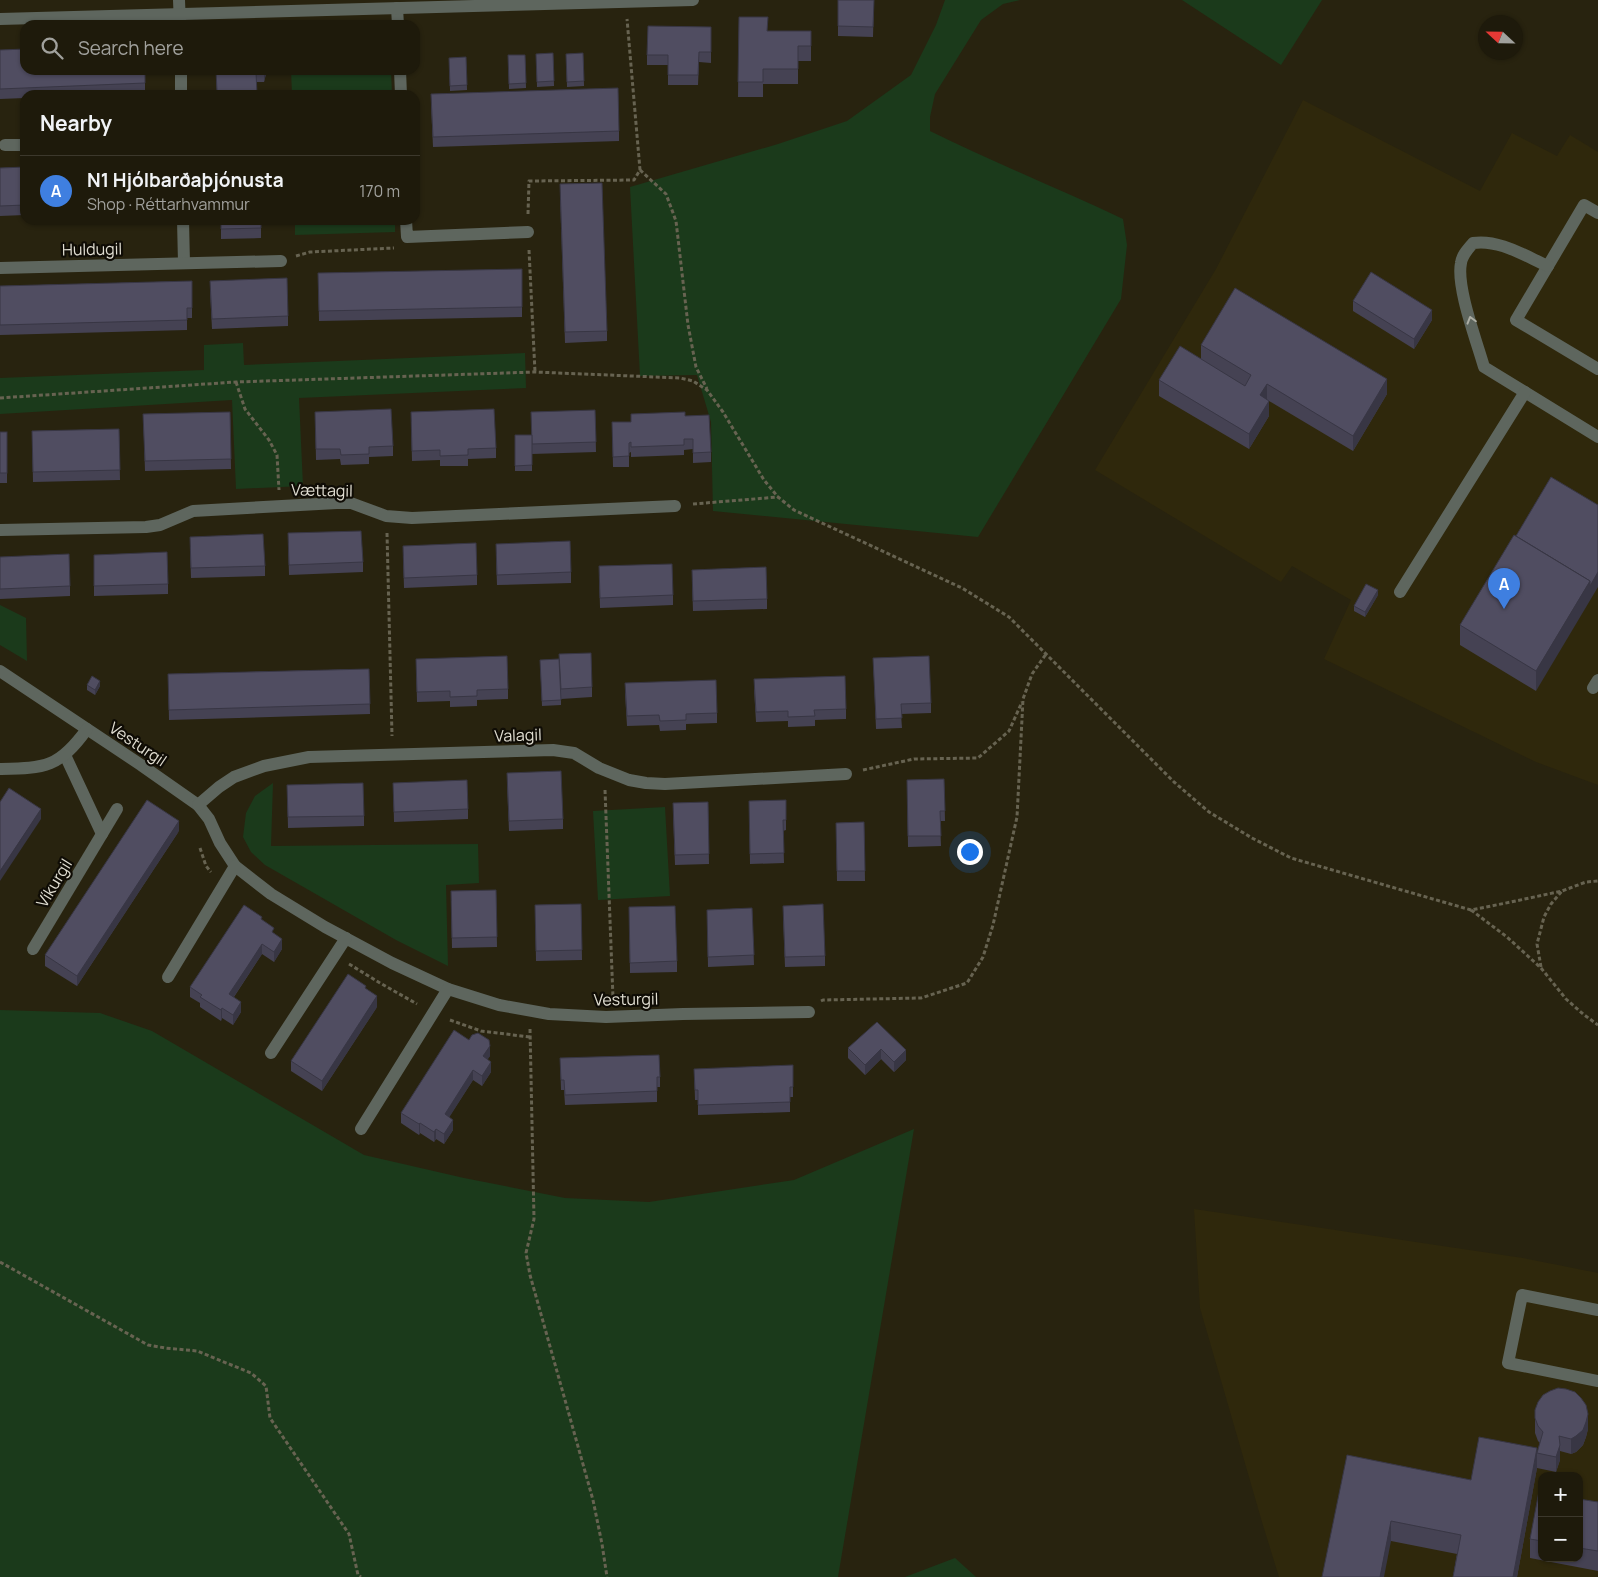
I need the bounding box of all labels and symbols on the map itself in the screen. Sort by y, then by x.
north arrow [1478,15,1523,60]
street label: Huldugil [62,237,122,261]
one-way arrow [1466,317,1476,325]
street label: Vættagil [291,478,353,502]
pin: A [1488,568,1520,609]
street label: Vesturgil [105,717,171,771]
street label: Valagil [494,723,542,747]
your location [957,839,983,865]
street label: Víkurgil [31,855,77,911]
street label: Vesturgil [593,987,659,1011]

